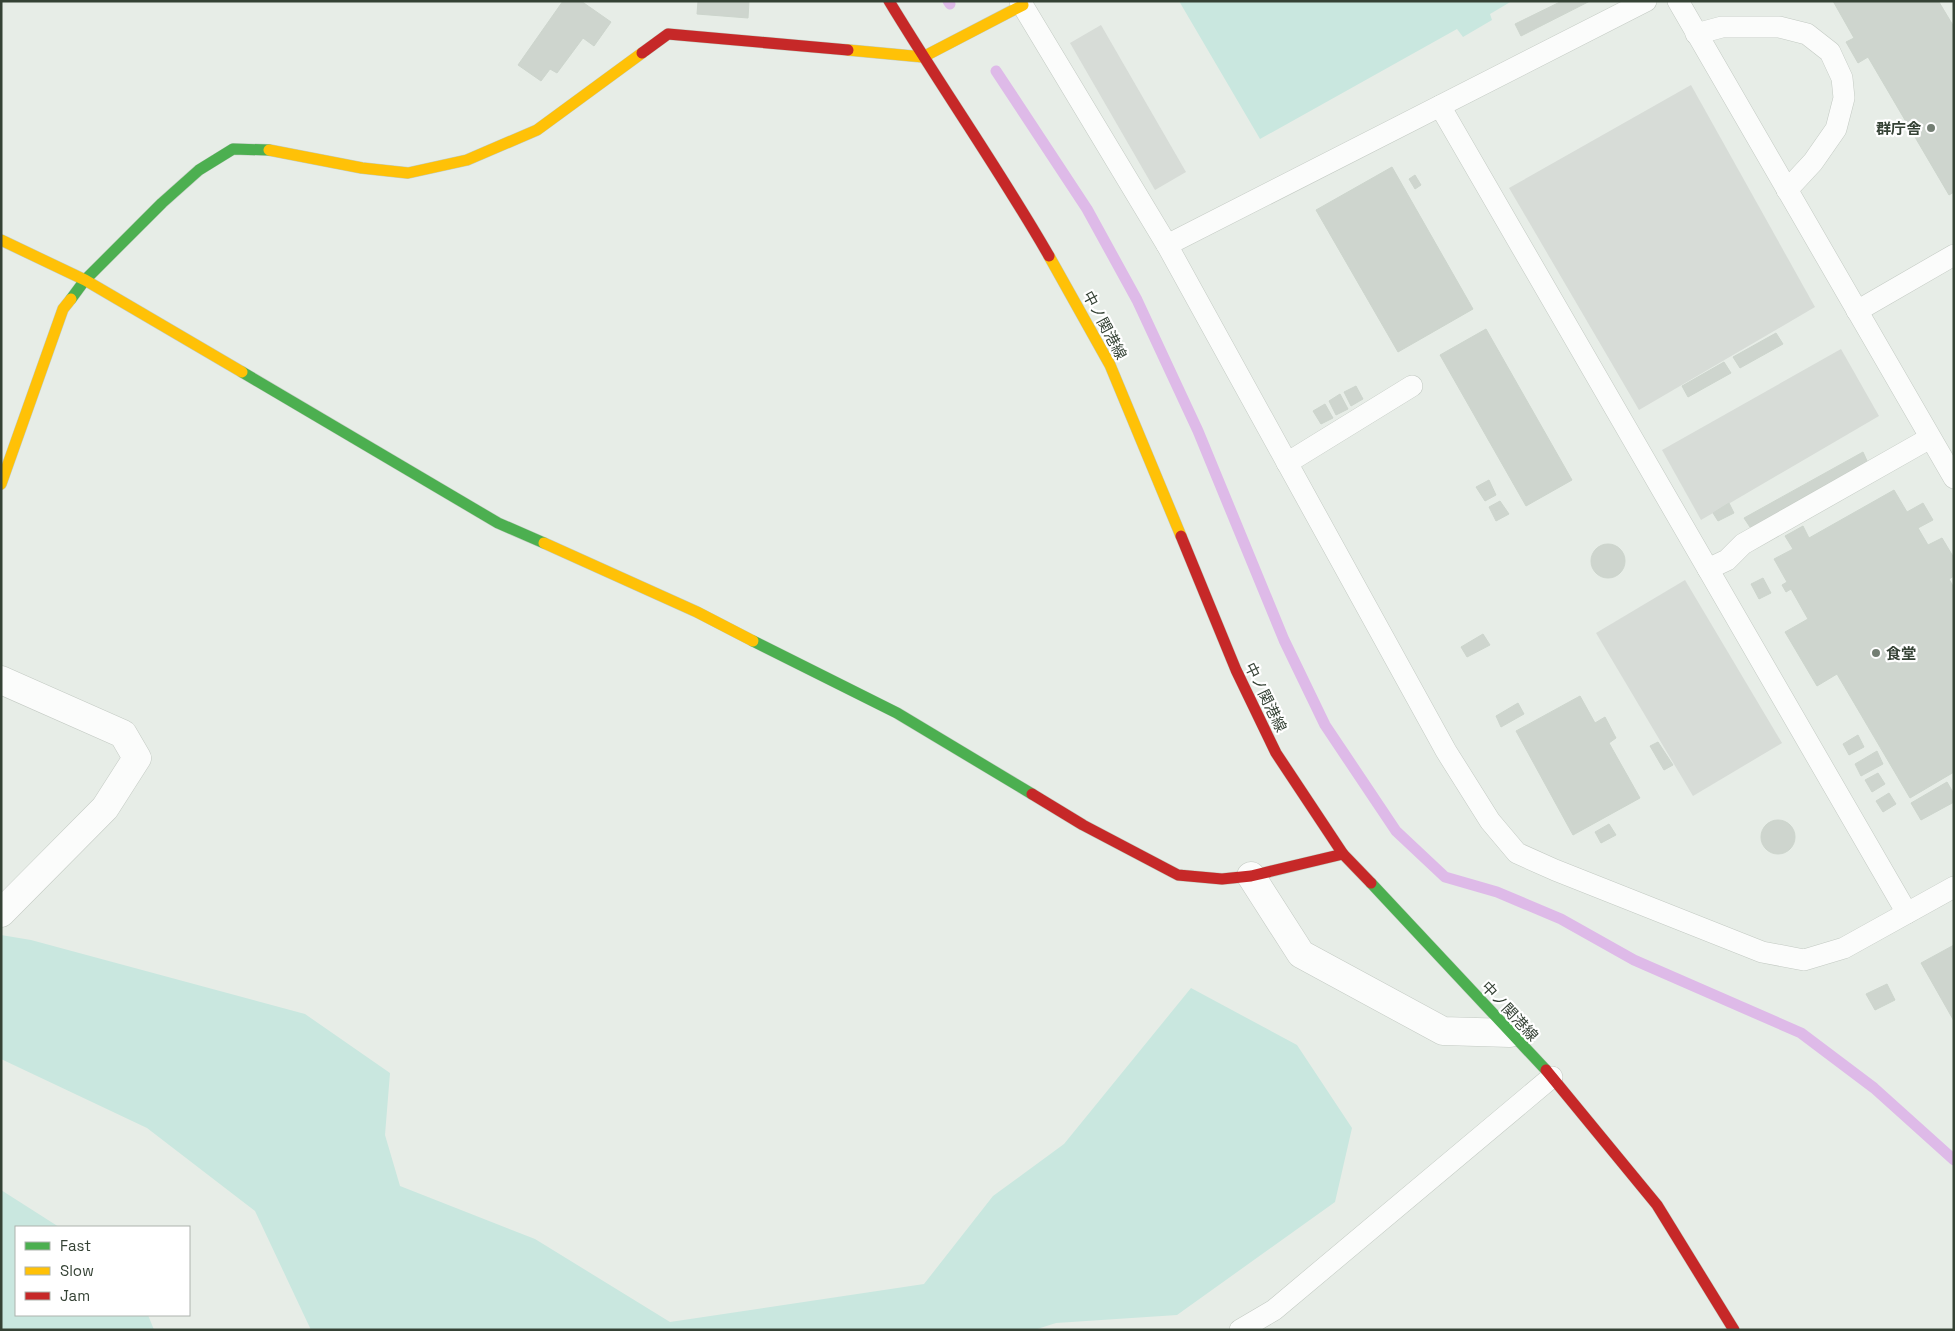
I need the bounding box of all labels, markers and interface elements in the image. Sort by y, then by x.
place label: 群庁舎 [1876,119,1922,138]
marker: 群庁舎 [1925,122,1937,134]
street label: 中ノ関港線 [1079,287,1131,363]
place label: 食堂 [1886,644,1916,663]
marker: 食堂 [1870,647,1882,659]
street label: 中ノ関港線 [1241,659,1291,735]
street label: 中ノ関港線 [1477,977,1543,1045]
legend [15,1226,190,1316]
text: Fast [60,1236,91,1255]
text: Slow [60,1261,94,1280]
text: Jam [60,1286,90,1305]

